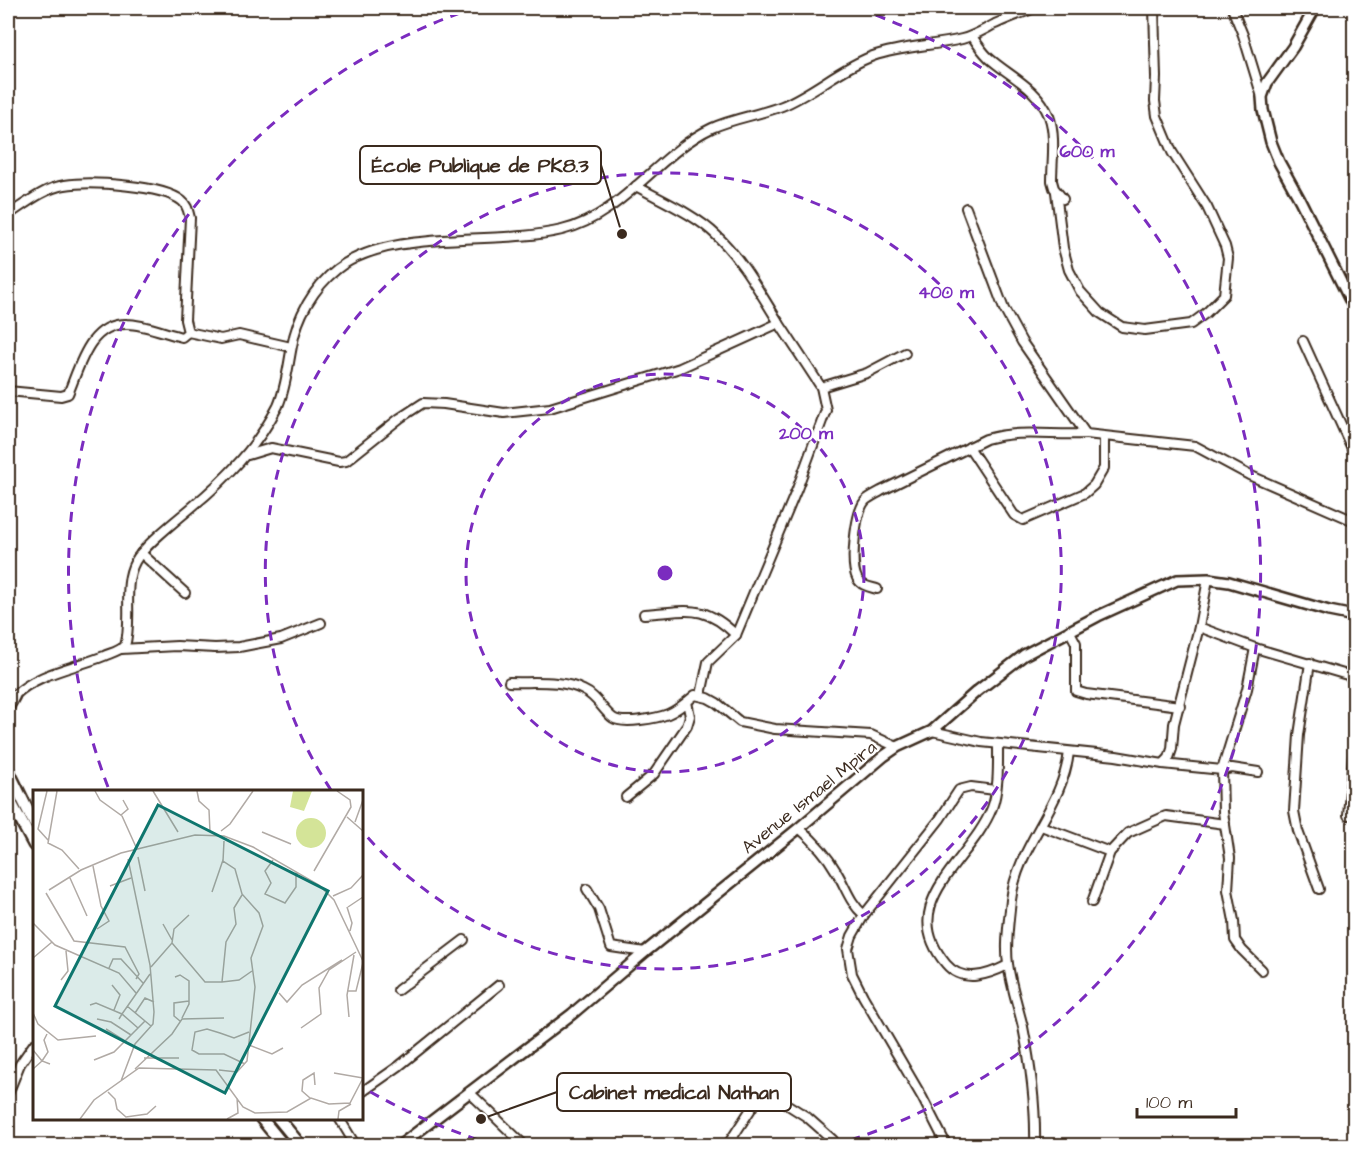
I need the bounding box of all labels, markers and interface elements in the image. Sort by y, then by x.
text: 600 m [1059,139,1116,164]
callout: École Publique de PK8.3 [360,146,601,184]
text: École Publique de PK8.3 [371,152,589,180]
text: 400 m [918,280,975,305]
text: 200 m [778,421,834,446]
centre of rings [655,563,675,583]
street label: Avenue Ismael Mpira [737,735,882,860]
inset map [33,790,363,1120]
callout: Cabinet medical Nathan [557,1073,791,1111]
text: Cabinet medical Nathan [569,1079,779,1107]
scale bar [1137,1081,1236,1119]
text: 100 m [1146,1090,1192,1115]

